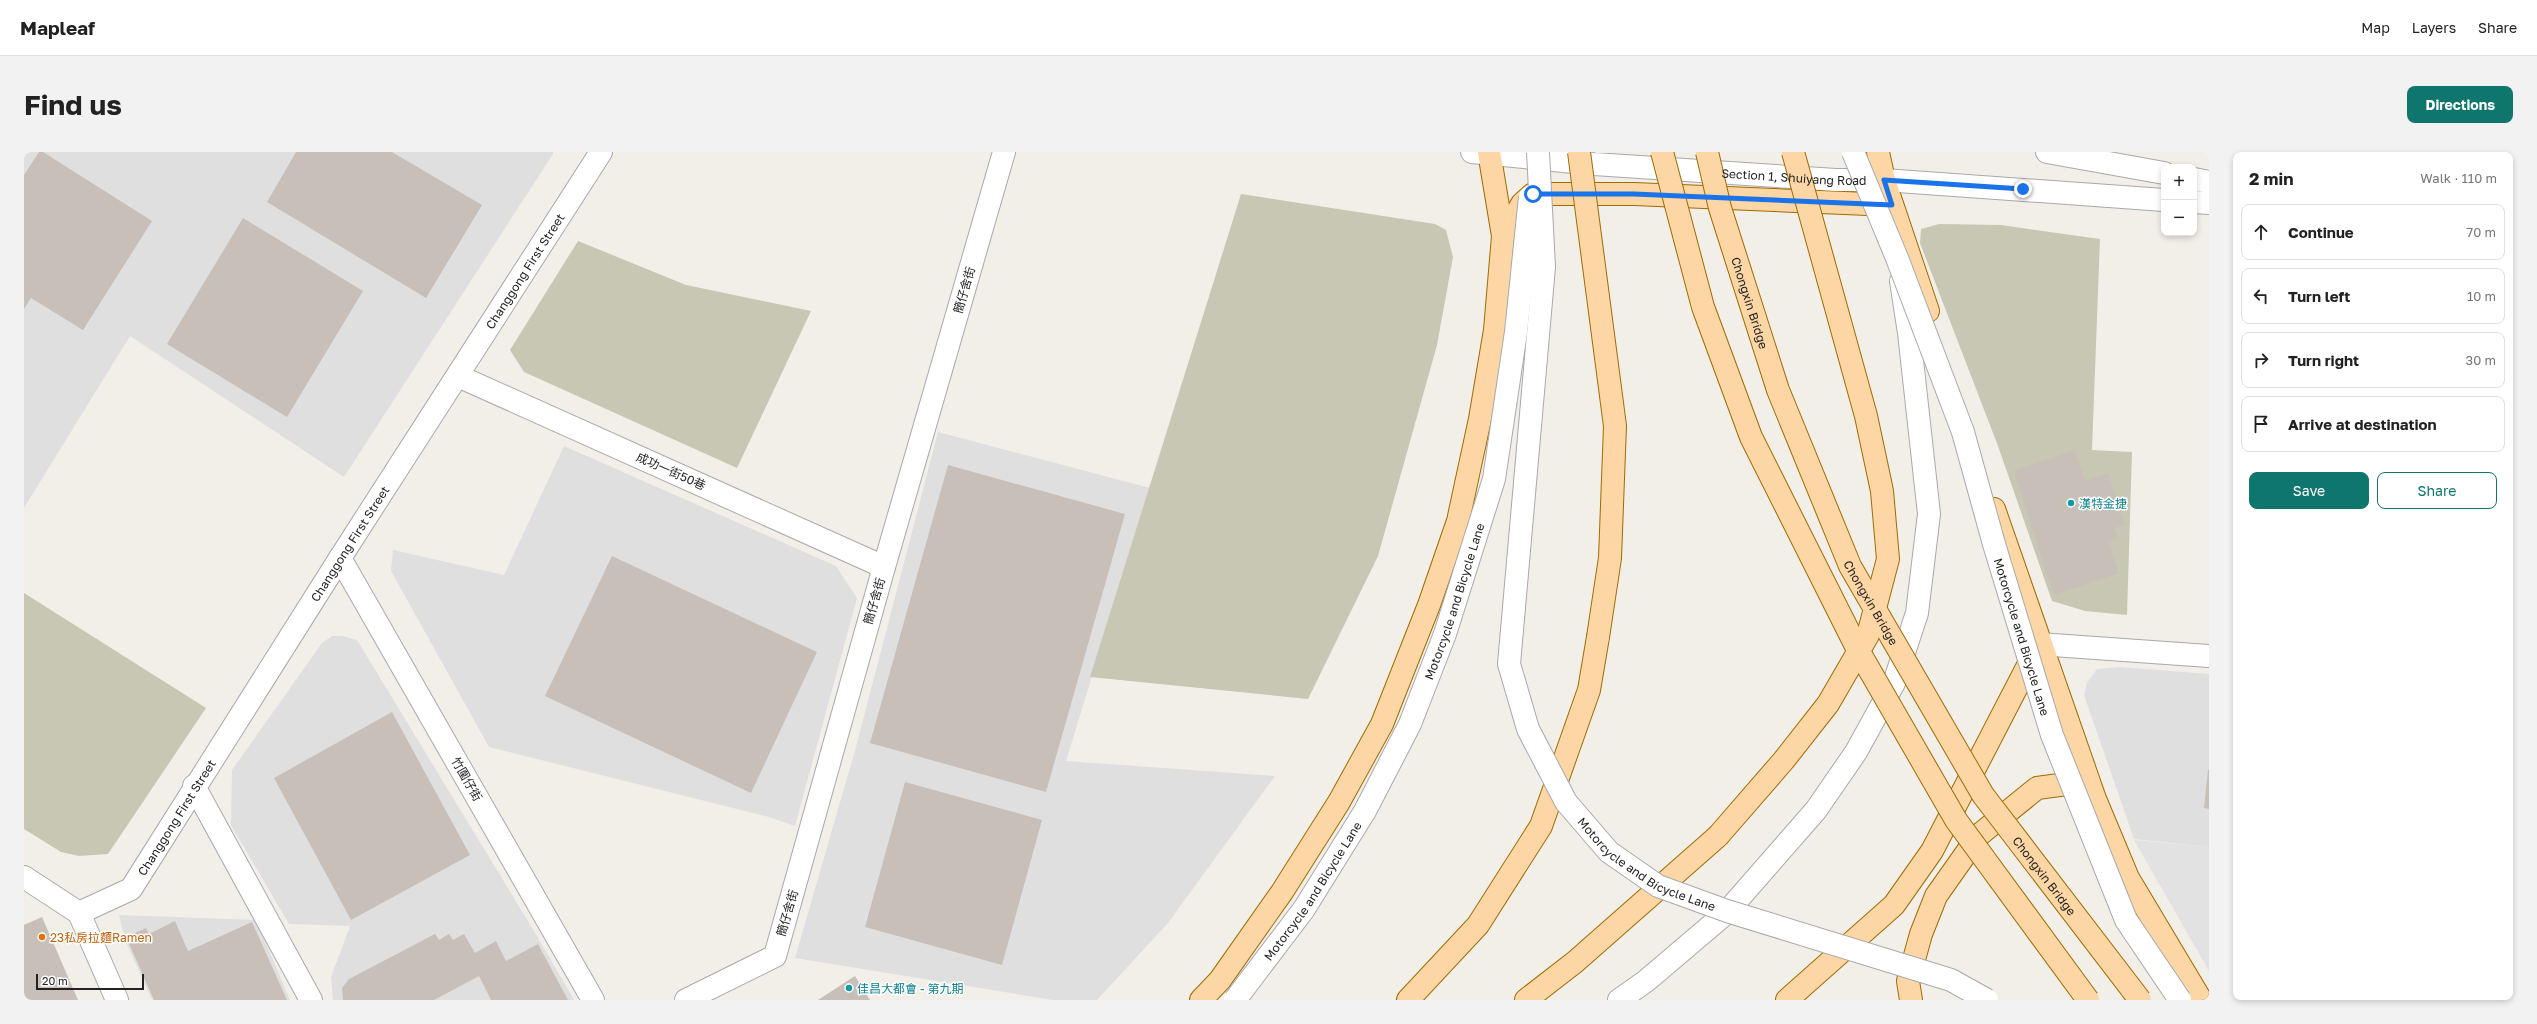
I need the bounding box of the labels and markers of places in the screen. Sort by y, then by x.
place label: 漢特金捷 [2079,496,2127,511]
marker: 漢特金捷 [2066,498,2076,508]
place label: 23私房拉麵Ramen [50,930,152,945]
marker: 23私房拉麵Ramen [37,932,47,942]
place label: 佳昌大都會 - 第九期 [857,981,964,996]
marker: 佳昌大都會 - 第九期 [844,983,854,993]

